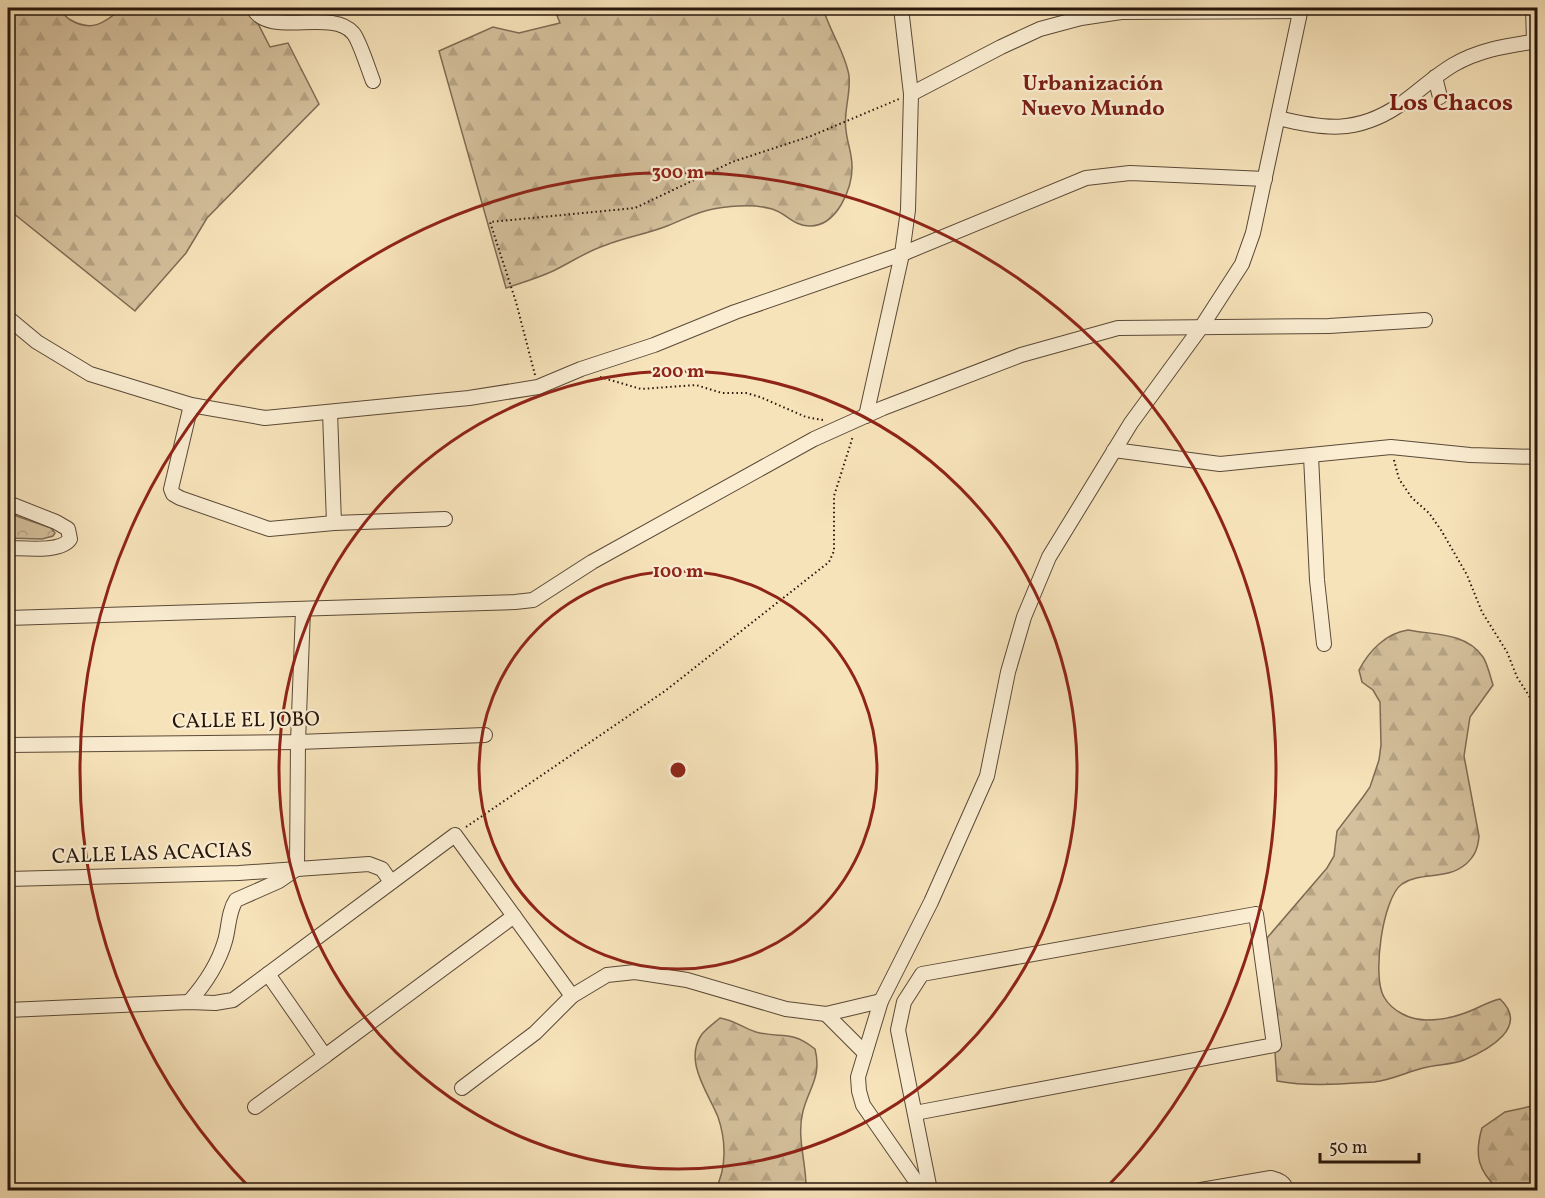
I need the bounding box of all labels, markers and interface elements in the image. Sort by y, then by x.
district label: Urbanización Nuevo Mundo [1021,69,1165,125]
district label: Los Chacos [1389,87,1513,121]
text: 300 m [652,161,704,186]
text: 200 m [652,360,704,385]
text: 100 m [653,560,703,585]
street label: CALLE EL JOBO [172,705,320,737]
centre of rings [668,760,688,780]
street label: CALLE LAS ACACIAS [51,836,253,872]
scale bar [1320,1126,1419,1164]
text: 50 m [1329,1136,1368,1161]

